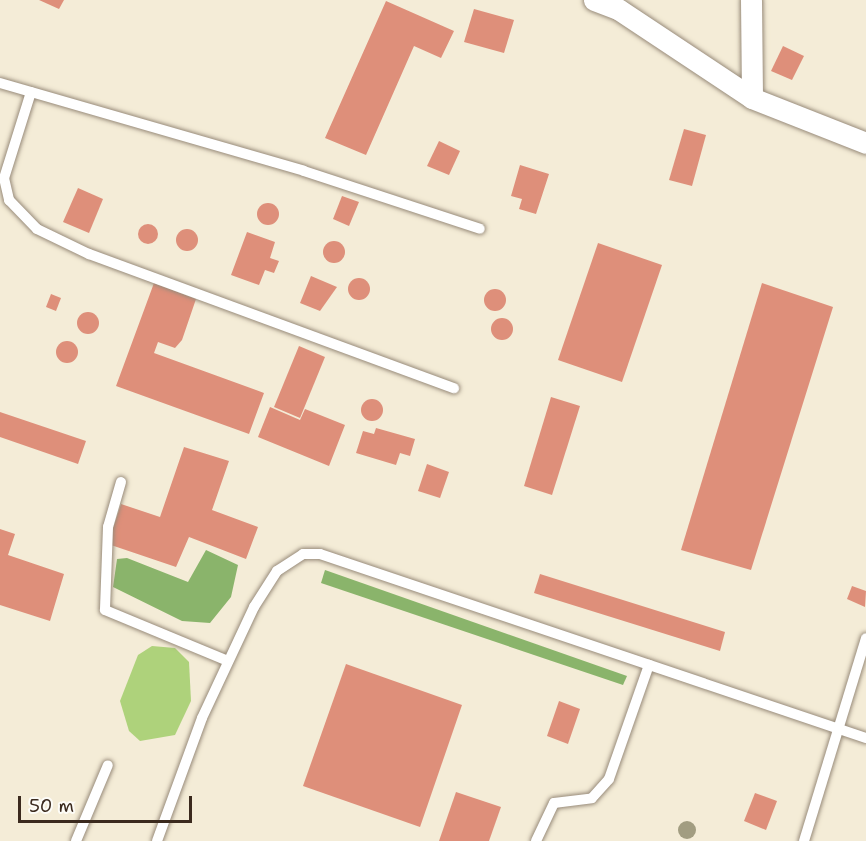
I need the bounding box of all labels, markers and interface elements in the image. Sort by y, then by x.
scale bar [21,784,195,822]
text: 50 m [29,794,74,818]

